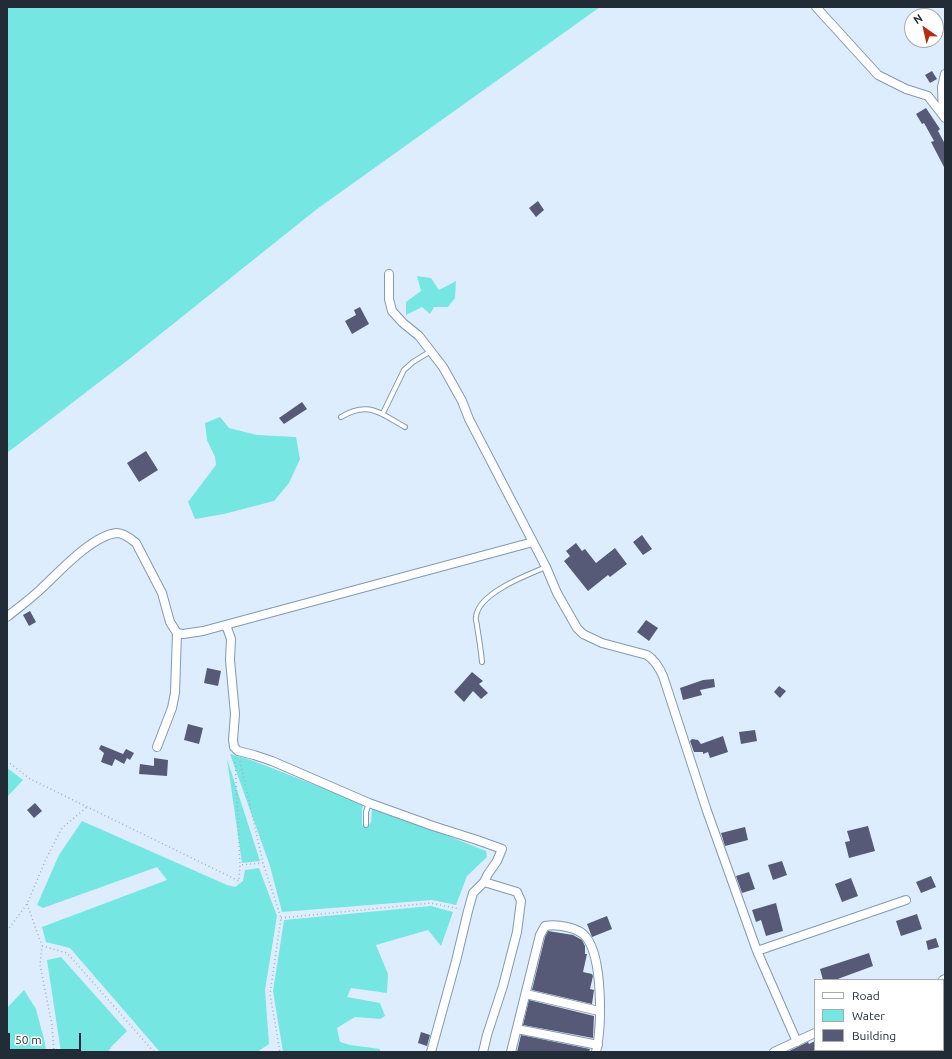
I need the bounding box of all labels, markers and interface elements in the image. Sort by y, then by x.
north arrow [904,8,944,48]
text: N [911,12,925,26]
legend [814,979,944,1051]
text: Road [852,989,880,1002]
text: Water [852,1009,885,1022]
scale bar [10,1025,83,1051]
text: Building [852,1029,896,1042]
text: 50 m [15,1033,42,1046]

